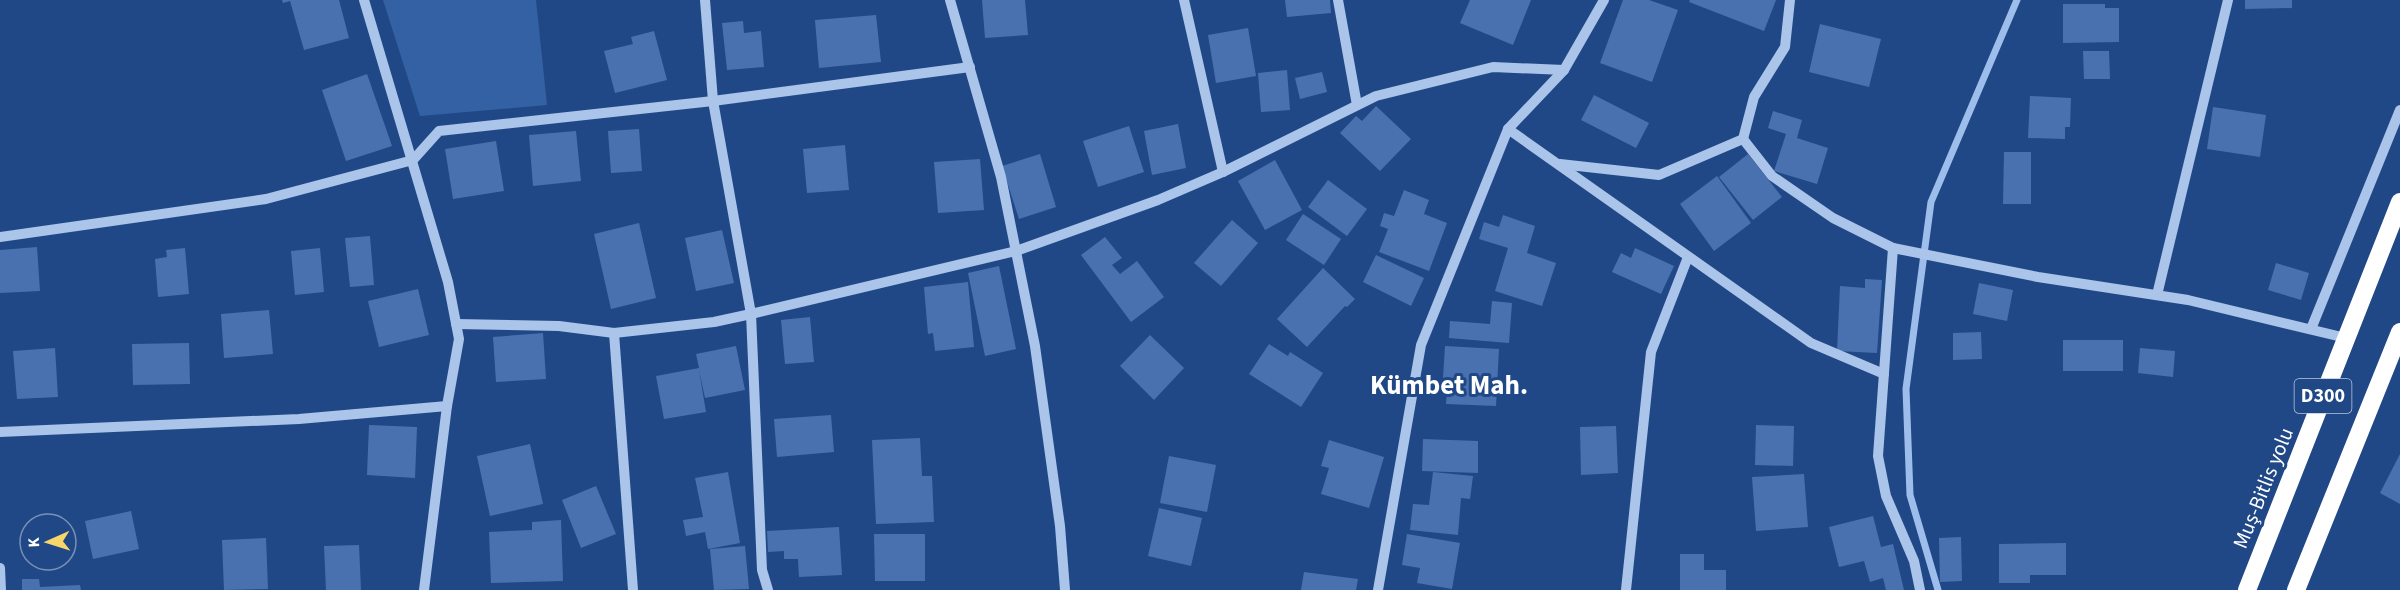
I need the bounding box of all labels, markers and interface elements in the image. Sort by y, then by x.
district label: Kümbet Mah. [1370,366,1528,405]
road number: D300 [2294,379,2352,413]
street label: Muş-Bitlis yolu [2225,423,2301,553]
north arrow [18,512,78,572]
text: K [23,537,45,548]

